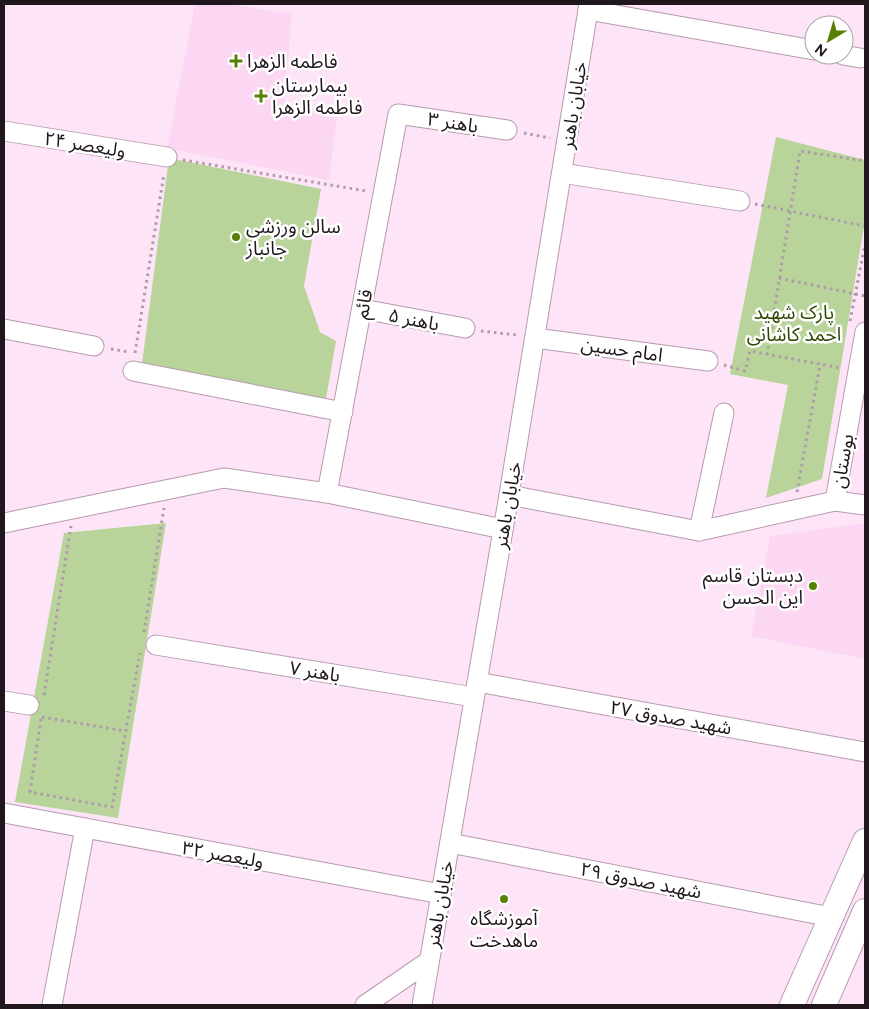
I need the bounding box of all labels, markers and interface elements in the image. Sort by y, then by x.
north arrow [804,15,854,65]
text: N [812,40,831,60]
place label: فاطمه الزهرا [247,50,338,73]
marker: فاطمه الزهرا [229,54,243,68]
street label: خیابان باهنر [555,60,592,151]
place label: بيمارستان فاطمه الزهرا [272,74,363,119]
marker: بيمارستان فاطمه الزهرا [254,89,268,103]
street label: باهنر ۳ [426,107,480,138]
street label: ولیعصر ۲۴ [42,127,127,162]
place label: سالن ورزشی جانباز [245,215,341,260]
marker: سالن ورزشی جانباز [230,231,242,243]
street label: قائم [350,287,380,321]
park label: پارک شهید احمد کاشانی [747,301,841,346]
street label: باهنر ۵ [387,303,441,336]
street label: امام حسین [579,332,664,370]
street label: بوستان [826,432,859,490]
street label: خیابان باهنر [488,460,526,551]
place label: دبستان قاسم این الحسن [703,564,803,609]
marker: دبستان قاسم این الحسن [807,580,819,592]
street label: باهنر ۷ [288,656,342,687]
street label: شهید صدوق ۲۷ [608,695,734,740]
street label: ولیعصر ۳۲ [180,836,265,873]
street label: شهید صدوق ۲۹ [578,857,704,904]
street label: خیابان باهنر [420,859,458,950]
marker: آموزشگاه ماهدخت [498,893,510,905]
place label: آموزشگاه ماهدخت [470,907,539,952]

